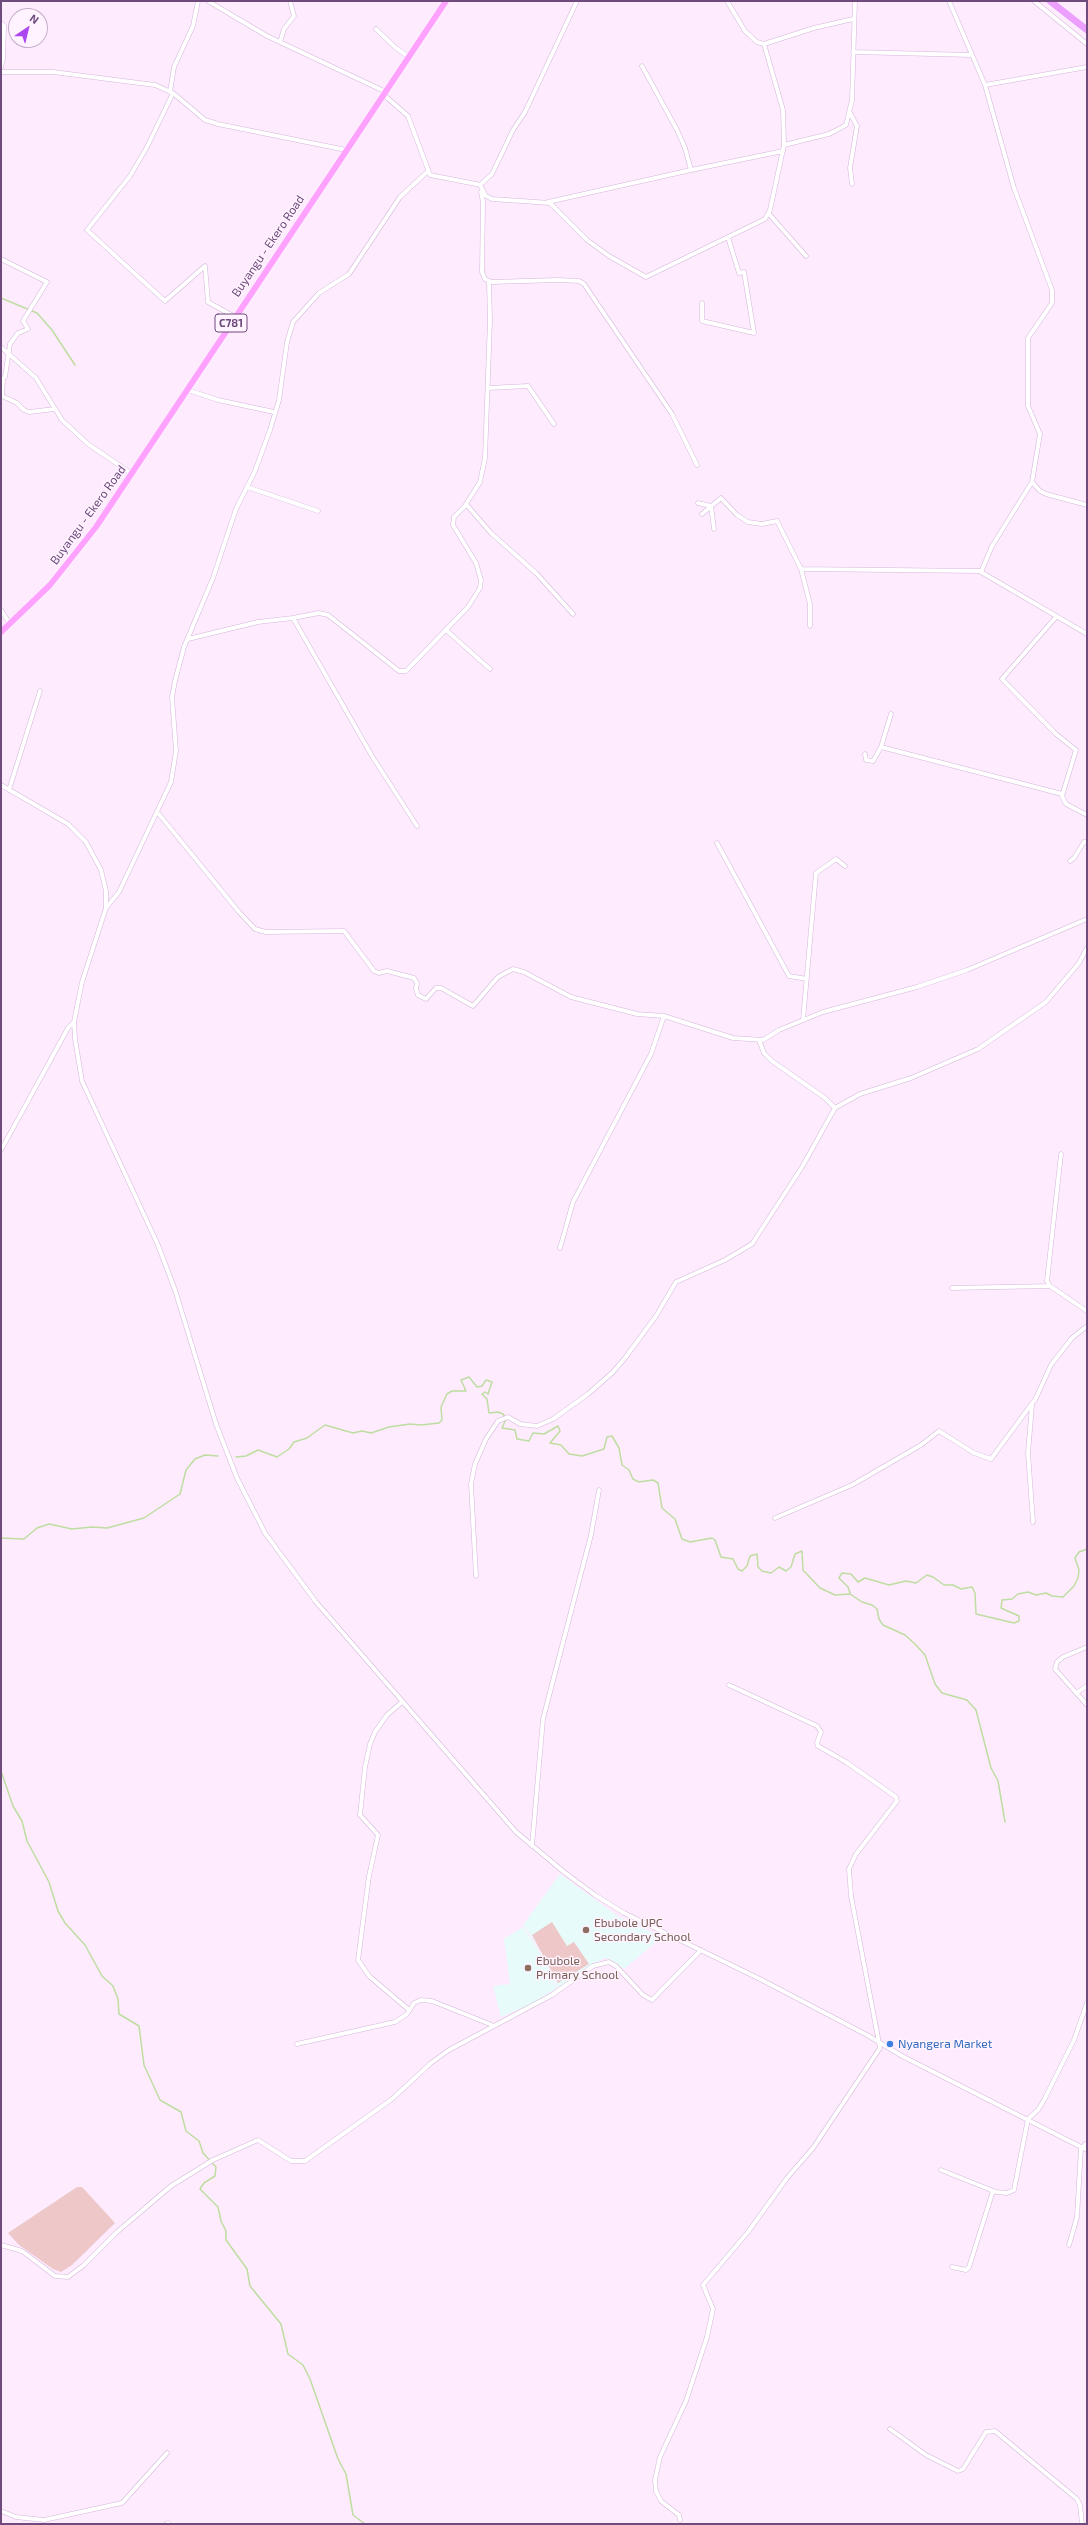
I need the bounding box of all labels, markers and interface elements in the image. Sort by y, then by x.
north arrow [8,8,48,48]
text: N [28,11,42,26]
street label: Buyangu - Ekero Road [229,193,307,299]
road number: C781 [215,314,247,332]
street label: Buyangu - Ekero Road [47,463,129,567]
place label: Ebubole UPC Secondary School [594,1916,691,1944]
marker: Ebubole UPC Secondary School [581,1925,591,1935]
place label: Ebubole Primary School [536,1954,619,1982]
marker: Ebubole Primary School [523,1963,533,1973]
place label: Nyangera Market [898,2037,992,2051]
marker: Nyangera Market [885,2039,895,2049]

